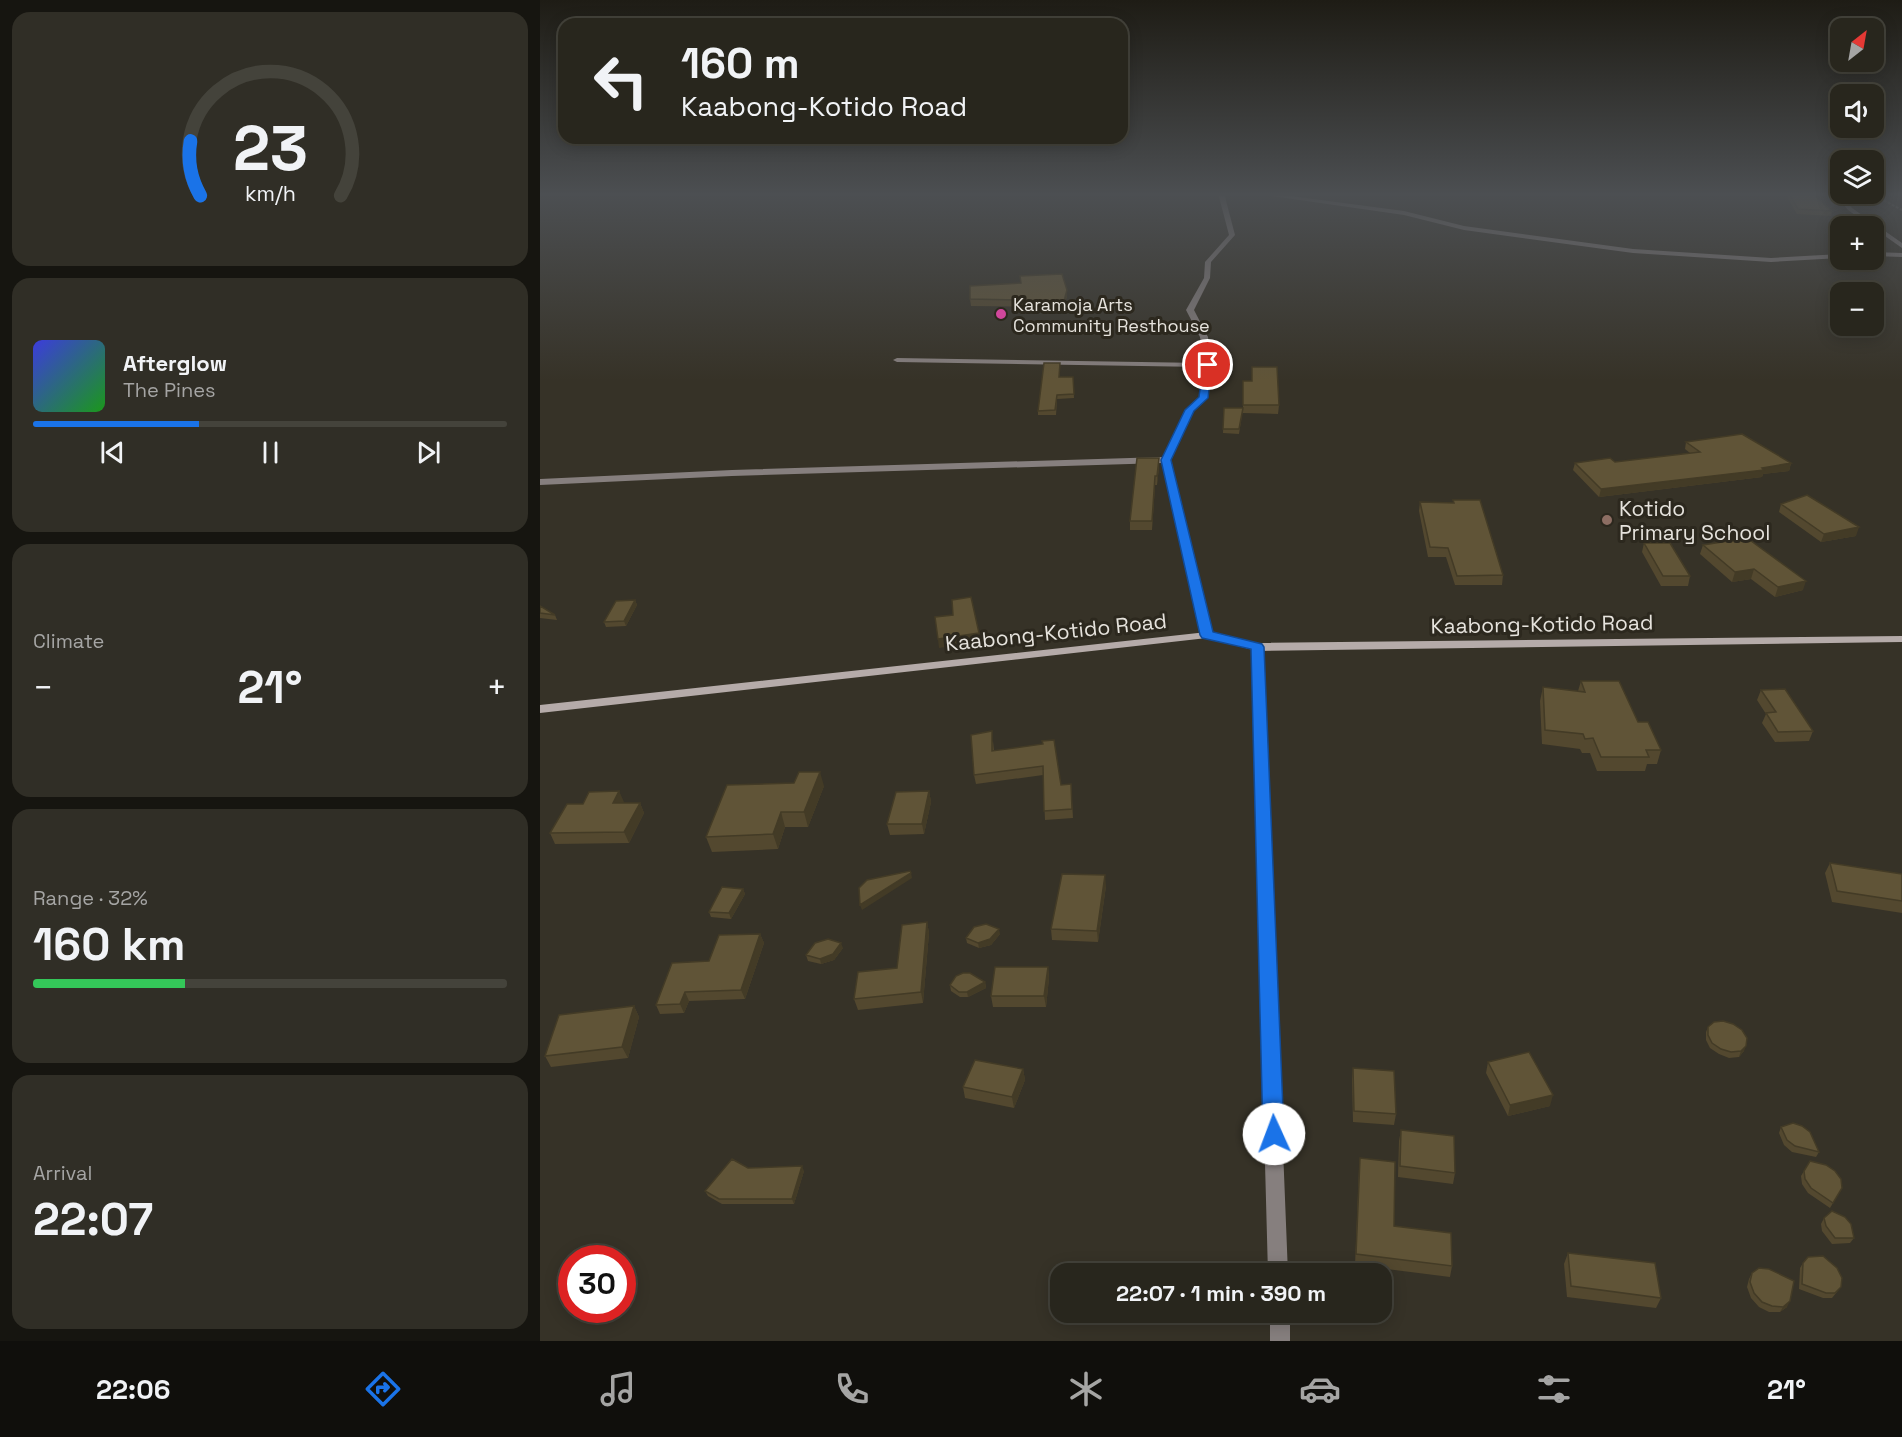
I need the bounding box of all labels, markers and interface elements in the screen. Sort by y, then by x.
north arrow [1830,18,1884,72]
map controls [1830,18,1884,336]
text: 160 m [681,37,800,90]
icon: left [582,42,660,120]
button: sound [1830,84,1884,138]
text: Kaabong-Kotido Road [681,89,967,124]
text: 23 [232,109,307,188]
button: layers [1830,150,1884,204]
text: km/h [244,180,296,207]
button: + [1830,216,1884,270]
button: − [1830,282,1884,336]
place label: Karamoja Arts Community Resthouse [1013,293,1210,337]
marker: Karamoja Arts Community Resthouse [994,307,1008,321]
pin [1182,339,1233,390]
icon: arrive [1191,348,1224,381]
text: Afterglow [123,349,227,377]
text: The Pines [123,377,216,403]
icon: previous [96,436,129,469]
icon: pause [254,436,287,469]
icon: next [412,436,445,469]
place label: Kotido Primary School [1619,495,1770,546]
marker: Kotido Primary School [1600,513,1614,527]
street label: Kaabong-Kotido Road [944,607,1168,657]
street label: Kaabong-Kotido Road [1430,609,1654,639]
text: Climate [33,628,104,654]
text: 21° [238,659,302,716]
text: − [33,667,53,709]
text: + [487,667,507,709]
text: Range · 32% [33,885,148,911]
text: 160 km [33,916,186,973]
position arrow [1242,1102,1306,1166]
text: Arrival [33,1160,92,1186]
text: 22:07 [33,1191,153,1248]
speed limit sign: 30 [558,1245,636,1323]
text: 22:07 · 1 min · 390 m [1116,1279,1326,1307]
icon: directions [362,1368,404,1410]
icon: music [597,1368,639,1410]
icon: phone [831,1368,873,1410]
icon: climate [1065,1368,1107,1410]
icon: car [1299,1368,1341,1410]
icon: filters [1533,1368,1575,1410]
text: 22:06 [96,1372,170,1407]
text: 21° [1767,1372,1806,1407]

